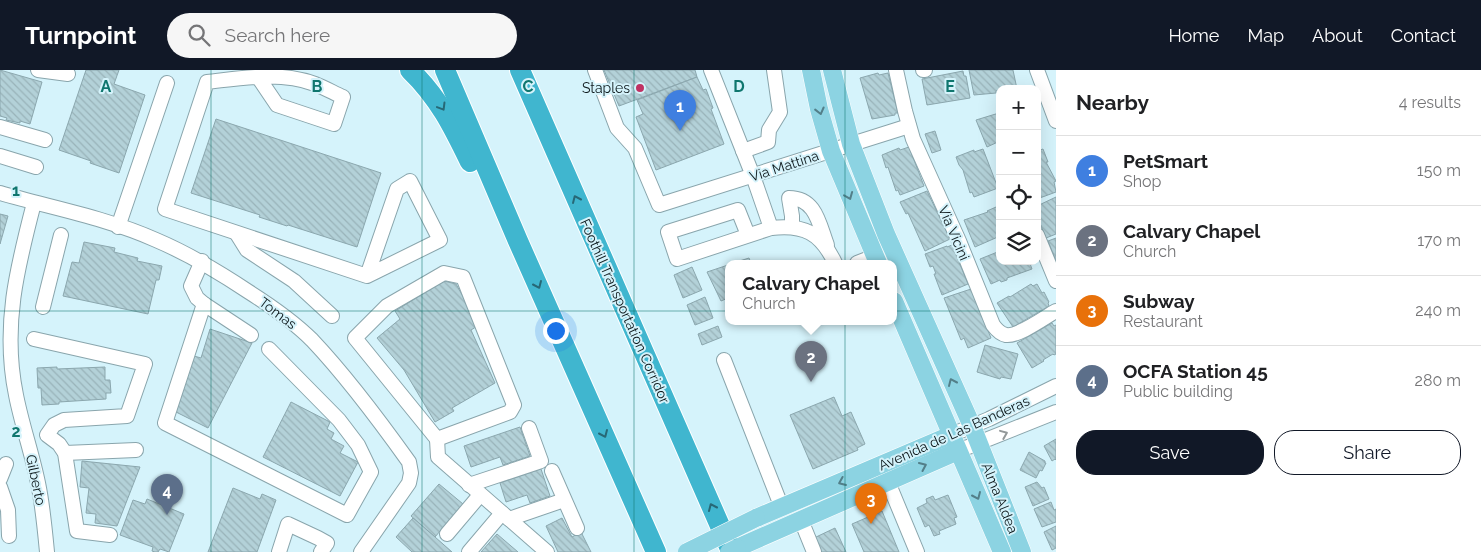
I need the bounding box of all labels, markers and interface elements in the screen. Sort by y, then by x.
search box [167,13,517,58]
text: Turnpoint [25,21,137,50]
icon: search [185,21,213,49]
text: Search here [225,24,330,46]
text: Home [1168,25,1219,46]
text: Map [1247,25,1284,46]
text: About [1312,25,1363,46]
text: Contact [1391,25,1456,46]
text: A [101,77,112,96]
text: B [312,77,323,96]
text: C [523,77,534,96]
text: D [733,77,745,96]
text: E [945,77,955,96]
place label: Staples [582,80,630,96]
marker: Staples [634,82,646,94]
map controls [996,85,1041,265]
button: + [996,85,1041,130]
pin: 1 [664,90,696,131]
text: Nearby [1076,90,1149,115]
text: 4 results [1399,93,1461,112]
one-way arrow [435,102,445,111]
one-way arrow [814,106,824,114]
button: − [996,130,1041,175]
street label: Via Mattina [747,147,821,185]
text: PetSmart [1123,150,1208,172]
text: 1 [1088,161,1096,180]
text: 150 m [1417,161,1461,180]
text: Shop [1123,172,1161,191]
button: locate [996,175,1041,220]
text: 1 [12,181,20,200]
one-way arrow [843,191,854,200]
one-way arrow [571,195,582,204]
street label: Via Vicini [935,203,973,263]
street label: Foothill Transportation Corridor [577,216,673,406]
button: layers [996,220,1041,265]
text: Calvary Chapel [1123,220,1260,242]
text: 2 [1087,231,1097,250]
text: 170 m [1417,231,1461,250]
text: Church [1123,242,1176,261]
popup [725,260,897,325]
text: Calvary Chapel [742,272,880,294]
one-way arrow [531,280,542,289]
text: Subway [1123,290,1195,312]
street label: Tomas [256,294,300,332]
text: Church [742,294,796,313]
text: 3 [1088,301,1096,320]
text: 240 m [1415,301,1461,320]
text: Restaurant [1123,312,1203,331]
your location [543,318,569,344]
pin: 2 [795,341,827,382]
text: OCFA Station 45 [1123,360,1268,382]
text: 4 [1087,371,1097,390]
text: 280 m [1415,371,1461,390]
one-way arrow [947,378,958,387]
text: Public building [1123,382,1233,401]
street label: Avenida de Las Banderas [876,392,1032,474]
text: 2 [11,422,21,441]
one-way arrow [597,429,608,438]
one-way arrow [999,429,1008,440]
button: Save [1076,430,1264,475]
button: Share [1274,430,1461,475]
street label: Gilberto [23,453,49,507]
street label: Alma Aldea [979,460,1021,536]
one-way arrow [918,462,927,473]
pin: 4 [151,474,183,515]
one-way arrow [838,475,847,486]
pin: 3 [855,483,887,524]
one-way arrow [971,491,982,500]
one-way arrow [708,503,719,512]

